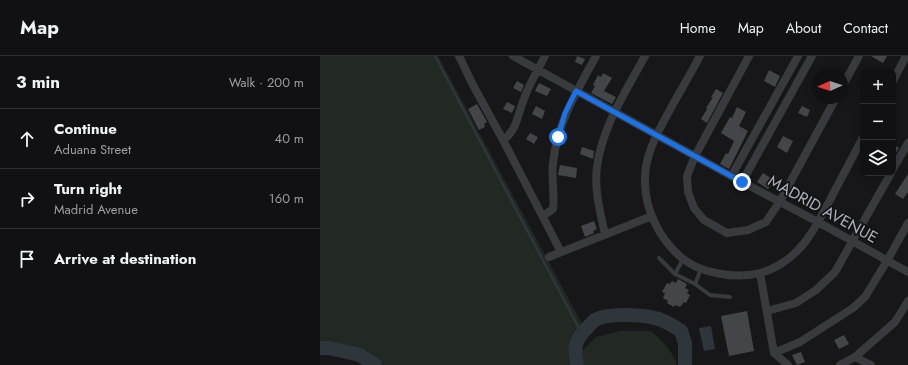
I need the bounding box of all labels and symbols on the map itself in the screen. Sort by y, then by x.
north arrow [812,68,848,104]
route start [549,128,567,146]
street label: MADRID AVENUE [764,169,882,249]
route end [733,173,751,191]

